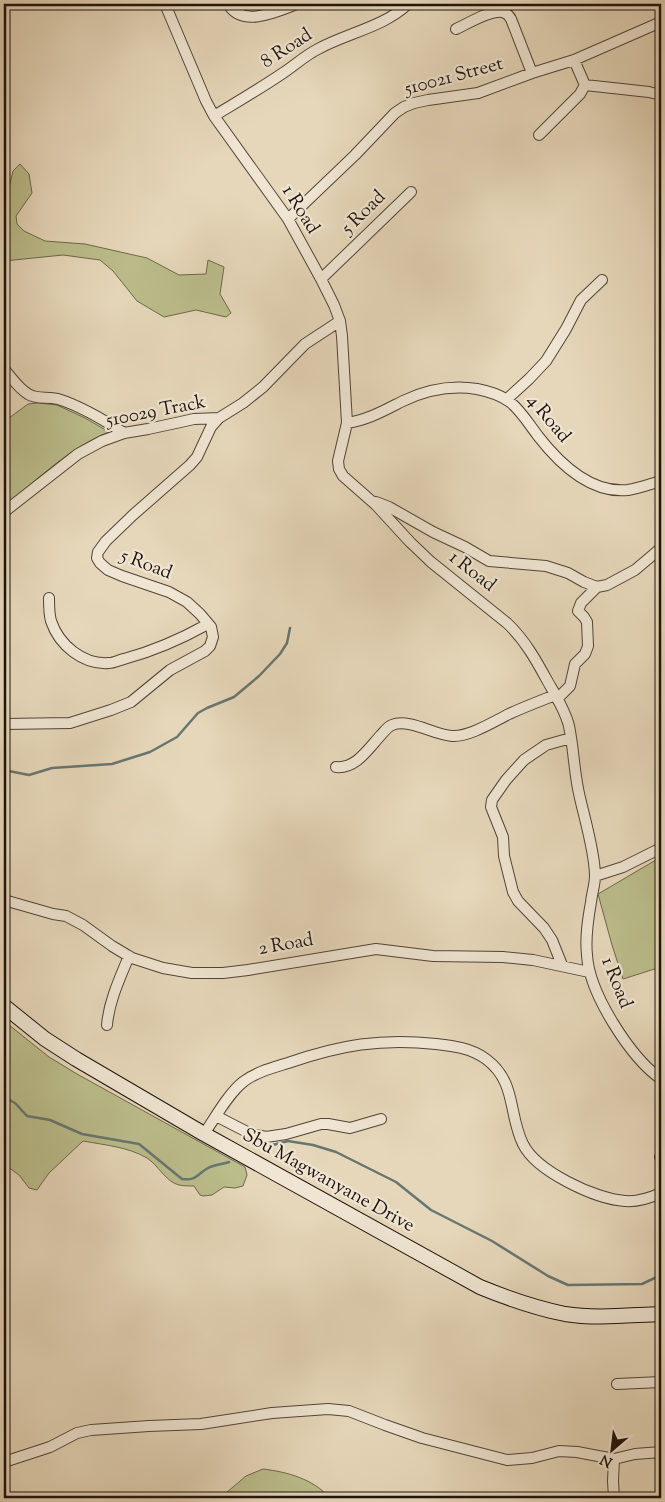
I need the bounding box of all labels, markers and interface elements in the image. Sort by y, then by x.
street label: 8 Road [256,22,318,76]
street label: 510021 Street [401,51,507,103]
street label: 1 Road [274,180,326,240]
street label: 5 Road [335,184,393,242]
street label: 510029 Track [103,389,209,435]
street label: 4 Road [520,389,577,449]
street label: 5 Road [115,542,176,587]
street label: 1 Road [443,545,501,599]
street label: 2 Road [256,927,316,963]
street label: 1 Road [594,953,639,1013]
street label: Sbu Magwanyane Drive [237,1122,419,1240]
north arrow [588,1424,638,1474]
text: N [597,1448,616,1471]

